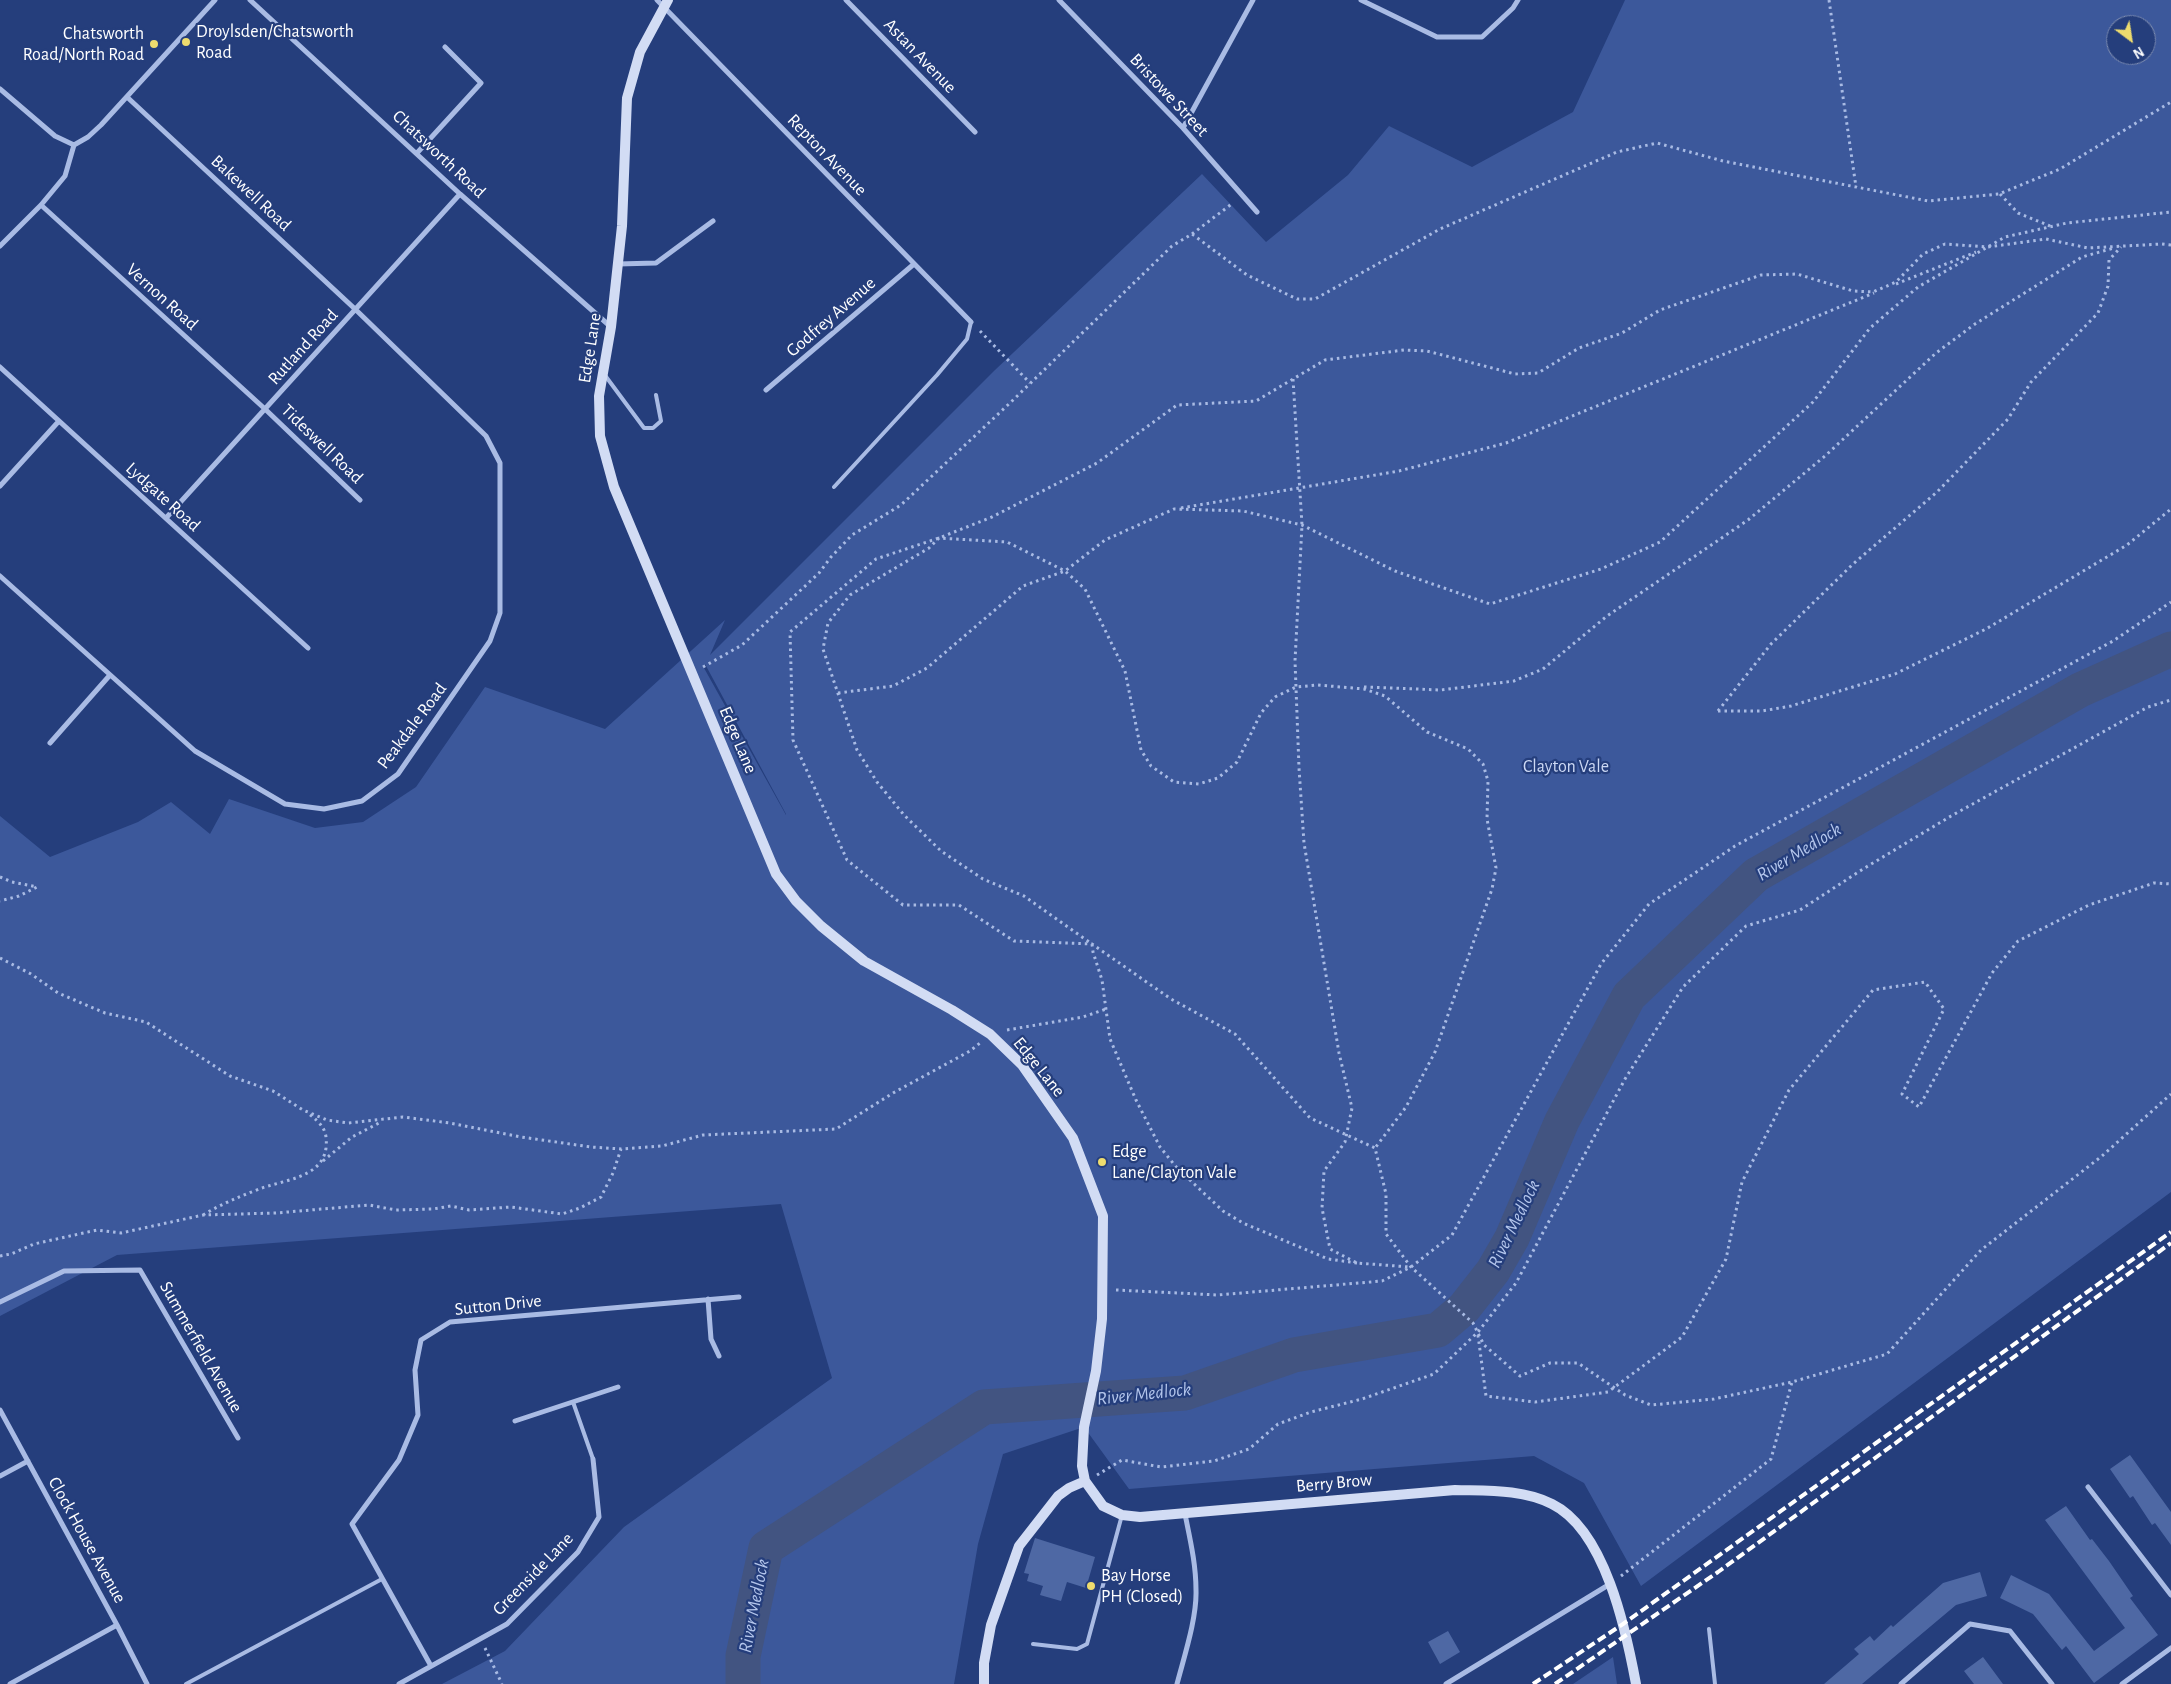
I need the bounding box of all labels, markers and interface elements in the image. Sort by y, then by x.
street label: Astan Avenue [879,14,961,98]
north arrow [2106,15,2156,65]
place label: Droylsden/Chatsworth Road [196,21,354,64]
place label: Chatsworth Road/North Road [23,23,144,66]
marker: Droylsden/Chatsworth Road [180,36,192,48]
marker: Chatsworth Road/North Road [148,38,160,50]
text: N [2130,43,2146,61]
street label: Bristowe Street [1125,49,1213,141]
street label: Chatsworth Road [388,105,490,203]
street label: Repton Avenue [783,109,871,201]
street label: Bakewell Road [206,150,296,236]
street label: Vernon Road [122,259,202,335]
street label: Godfrey Avenue [782,272,880,362]
street label: Rutland Road [263,305,343,389]
street label: Edge Lane [574,311,606,385]
street label: Tideswell Road [277,400,367,488]
street label: Lydgate Road [121,458,205,536]
street label: Peakdale Road [373,679,451,773]
street label: Edge Lane [714,703,762,777]
park label: Clayton Vale [1523,756,1609,778]
water label: River Medlock [1752,818,1846,886]
street label: Edge Lane [1008,1033,1070,1101]
place label: Edge Lane/Clayton Vale [1112,1141,1237,1184]
marker: Edge Lane/Clayton Vale [1096,1156,1108,1168]
water label: River Medlock [1483,1176,1545,1272]
street label: Summerfield Avenue [155,1278,247,1416]
street label: Sutton Drive [453,1290,543,1320]
water label: River Medlock [1096,1378,1192,1410]
street label: Berry Brow [1295,1469,1373,1497]
street label: Clock House Avenue [43,1473,131,1607]
street label: Greenside Lane [488,1528,578,1620]
water label: River Medlock [734,1557,774,1655]
place label: Bay Horse PH (Closed) [1101,1565,1183,1608]
marker: Bay Horse PH (Closed) [1085,1580,1097,1592]

